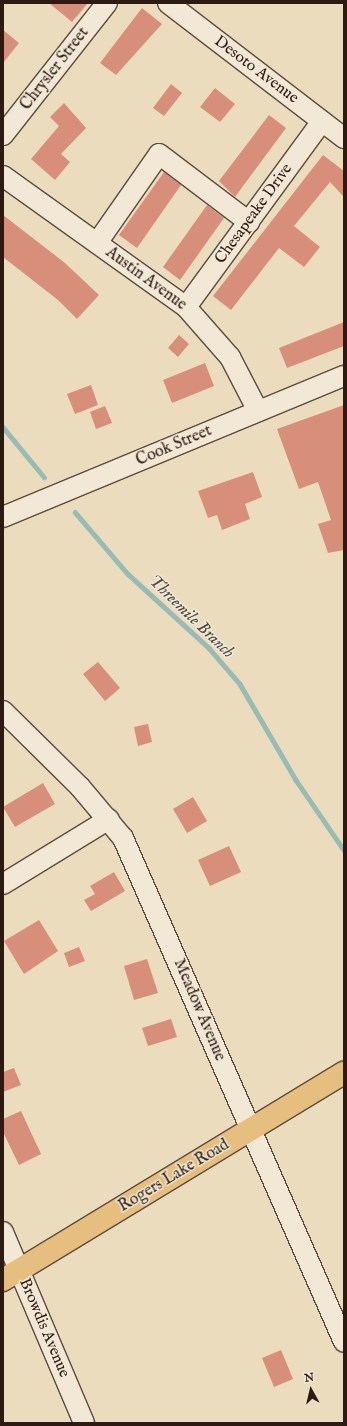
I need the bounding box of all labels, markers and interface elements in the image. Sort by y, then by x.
street label: Chrysler Street [17,24,93,114]
street label: Desoto Avenue [210,32,302,108]
street label: Chesapeake Drive [211,160,297,268]
street label: Austin Avenue [102,243,190,315]
street label: Cook Street [133,421,215,471]
water label: Threemile Branch [144,571,238,663]
street label: Meadow Avenue [169,956,229,1064]
street label: Rogers Lake Road [115,1135,233,1217]
street label: Browdis Avenue [14,1275,74,1381]
north arrow [291,1370,331,1410]
text: N [304,1371,315,1386]

